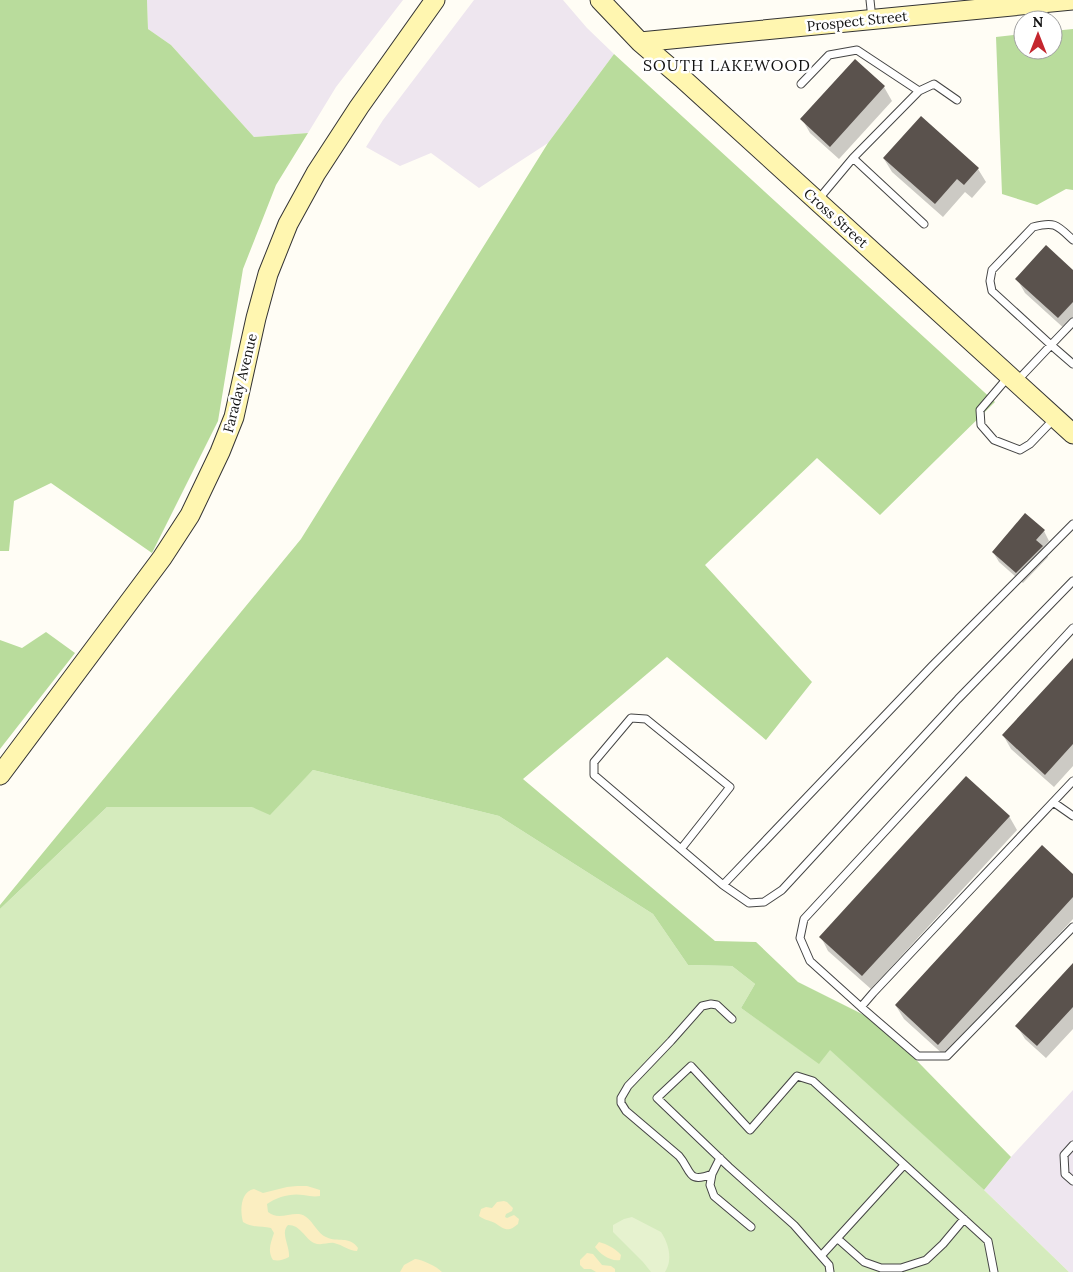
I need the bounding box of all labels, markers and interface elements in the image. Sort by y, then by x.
street label: Prospect Street [806,7,909,35]
north arrow [1013,10,1063,60]
text: N [1033,13,1044,31]
district label: SOUTH LAKEWOOD [643,55,811,75]
street label: Cross Street [800,184,872,252]
street label: Faraday Avenue [219,331,261,434]

